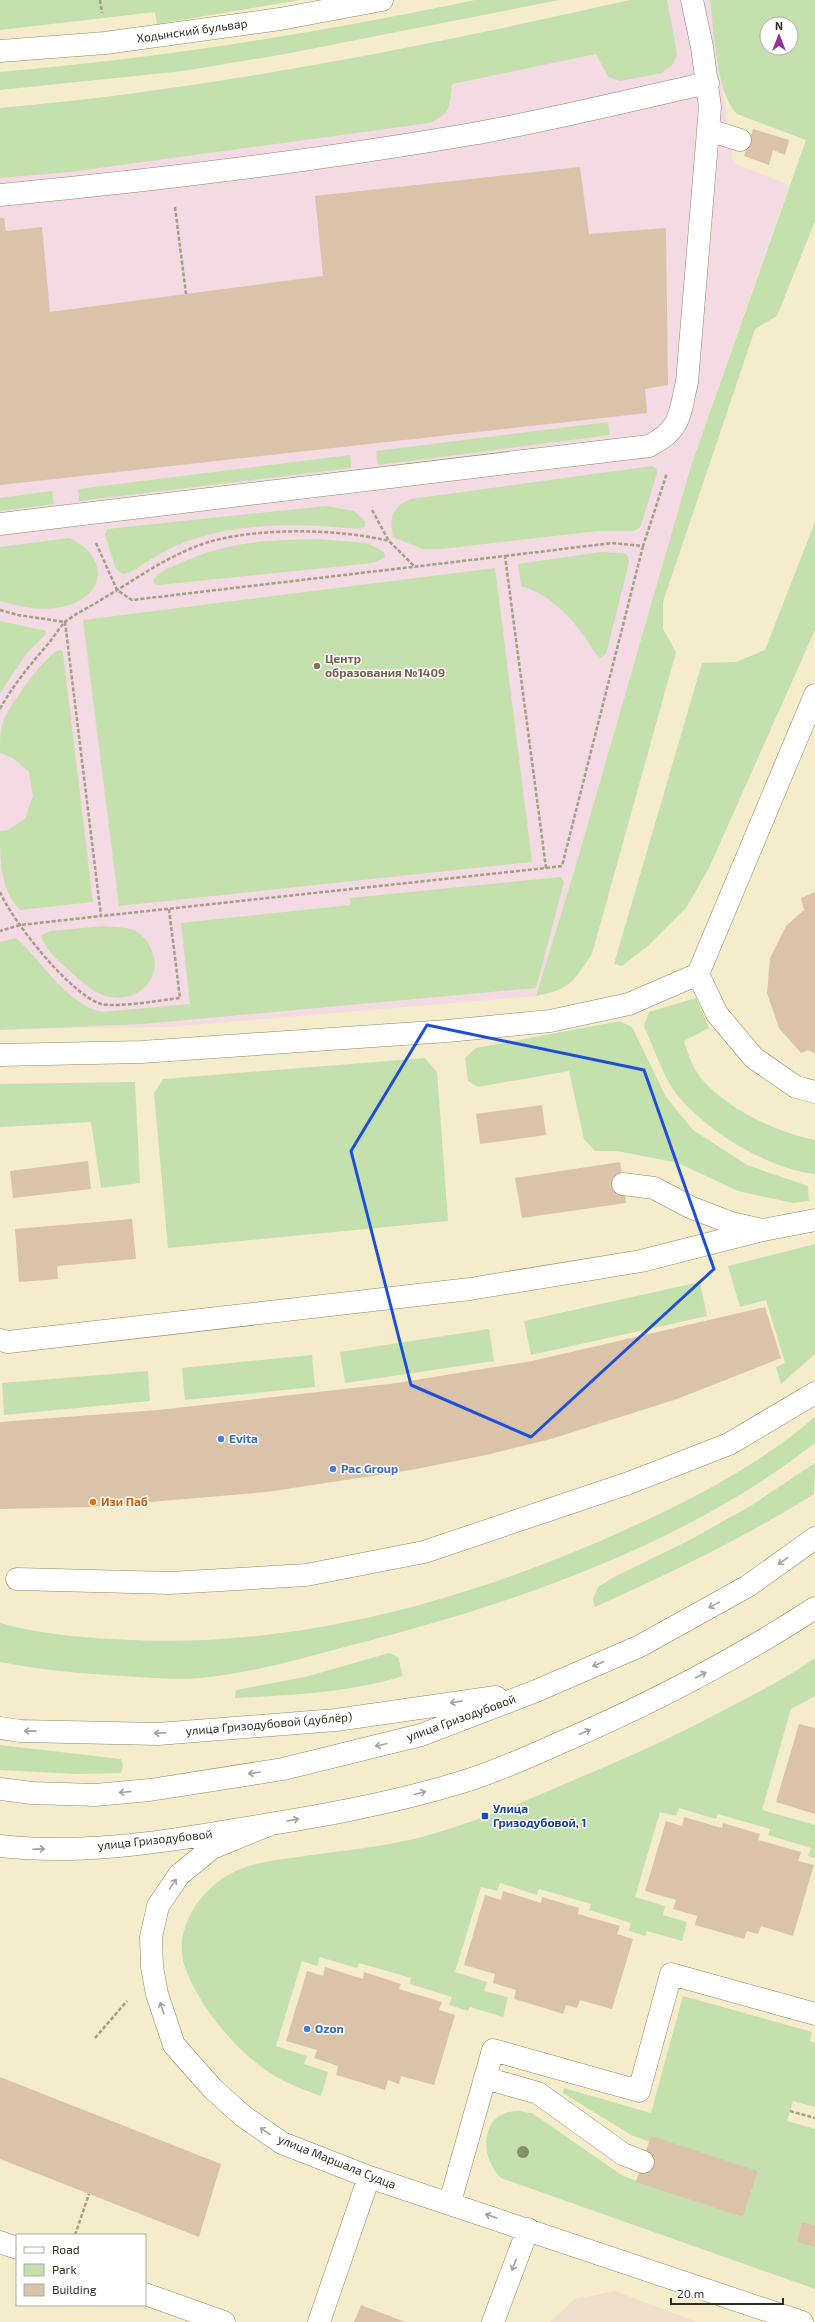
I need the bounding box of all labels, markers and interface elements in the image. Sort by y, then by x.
street label: Ходынский бульвар [136,15,248,46]
north arrow [759,16,799,56]
text: N [775,19,783,32]
place label: Центр образования №1409 [325,651,445,679]
marker: Центр образования №1409 [312,661,322,671]
place label: Evita [229,1431,258,1445]
marker: Evita [216,1434,226,1444]
place label: Pac Group [341,1461,398,1475]
marker: Pac Group [328,1464,338,1474]
place label: Изи Паб [101,1494,148,1508]
marker: Изи Паб [88,1497,98,1507]
one-way arrow [778,1557,789,1565]
one-way arrow [708,1602,720,1609]
one-way arrow [593,1661,605,1668]
one-way arrow [695,1670,707,1678]
street label: улица Гризодубовой [404,1691,518,1744]
one-way arrow [450,1698,463,1706]
street label: улица Гризодубовой (дублёр) [185,1709,353,1738]
one-way arrow [24,1728,37,1735]
one-way arrow [578,1728,590,1735]
one-way arrow [154,1730,167,1737]
one-way arrow [375,1741,388,1749]
one-way arrow [248,1769,261,1777]
one-way arrow [119,1788,132,1796]
one-way arrow [413,1789,426,1797]
place label: Улица Гризодубовой, 1 [493,1801,587,1829]
marker: Улица Гризодубовой, 1 [480,1811,490,1821]
one-way arrow [286,1816,299,1824]
street label: улица Гризодубовой [97,1826,213,1853]
one-way arrow [32,1845,45,1852]
one-way arrow [168,1879,177,1890]
one-way arrow [158,2001,165,2014]
place label: Ozon [315,2021,344,2035]
marker: Ozon [302,2024,312,2034]
one-way arrow [260,2127,271,2135]
street label: улица Маршала Судца [276,2131,398,2192]
one-way arrow [485,2212,498,2219]
legend [16,2234,146,2306]
text: Road [52,2242,80,2256]
one-way arrow [510,2259,518,2271]
text: Park [52,2262,77,2276]
scale bar [671,2280,783,2306]
text: Building [52,2282,97,2296]
text: 20 m [677,2286,704,2300]

